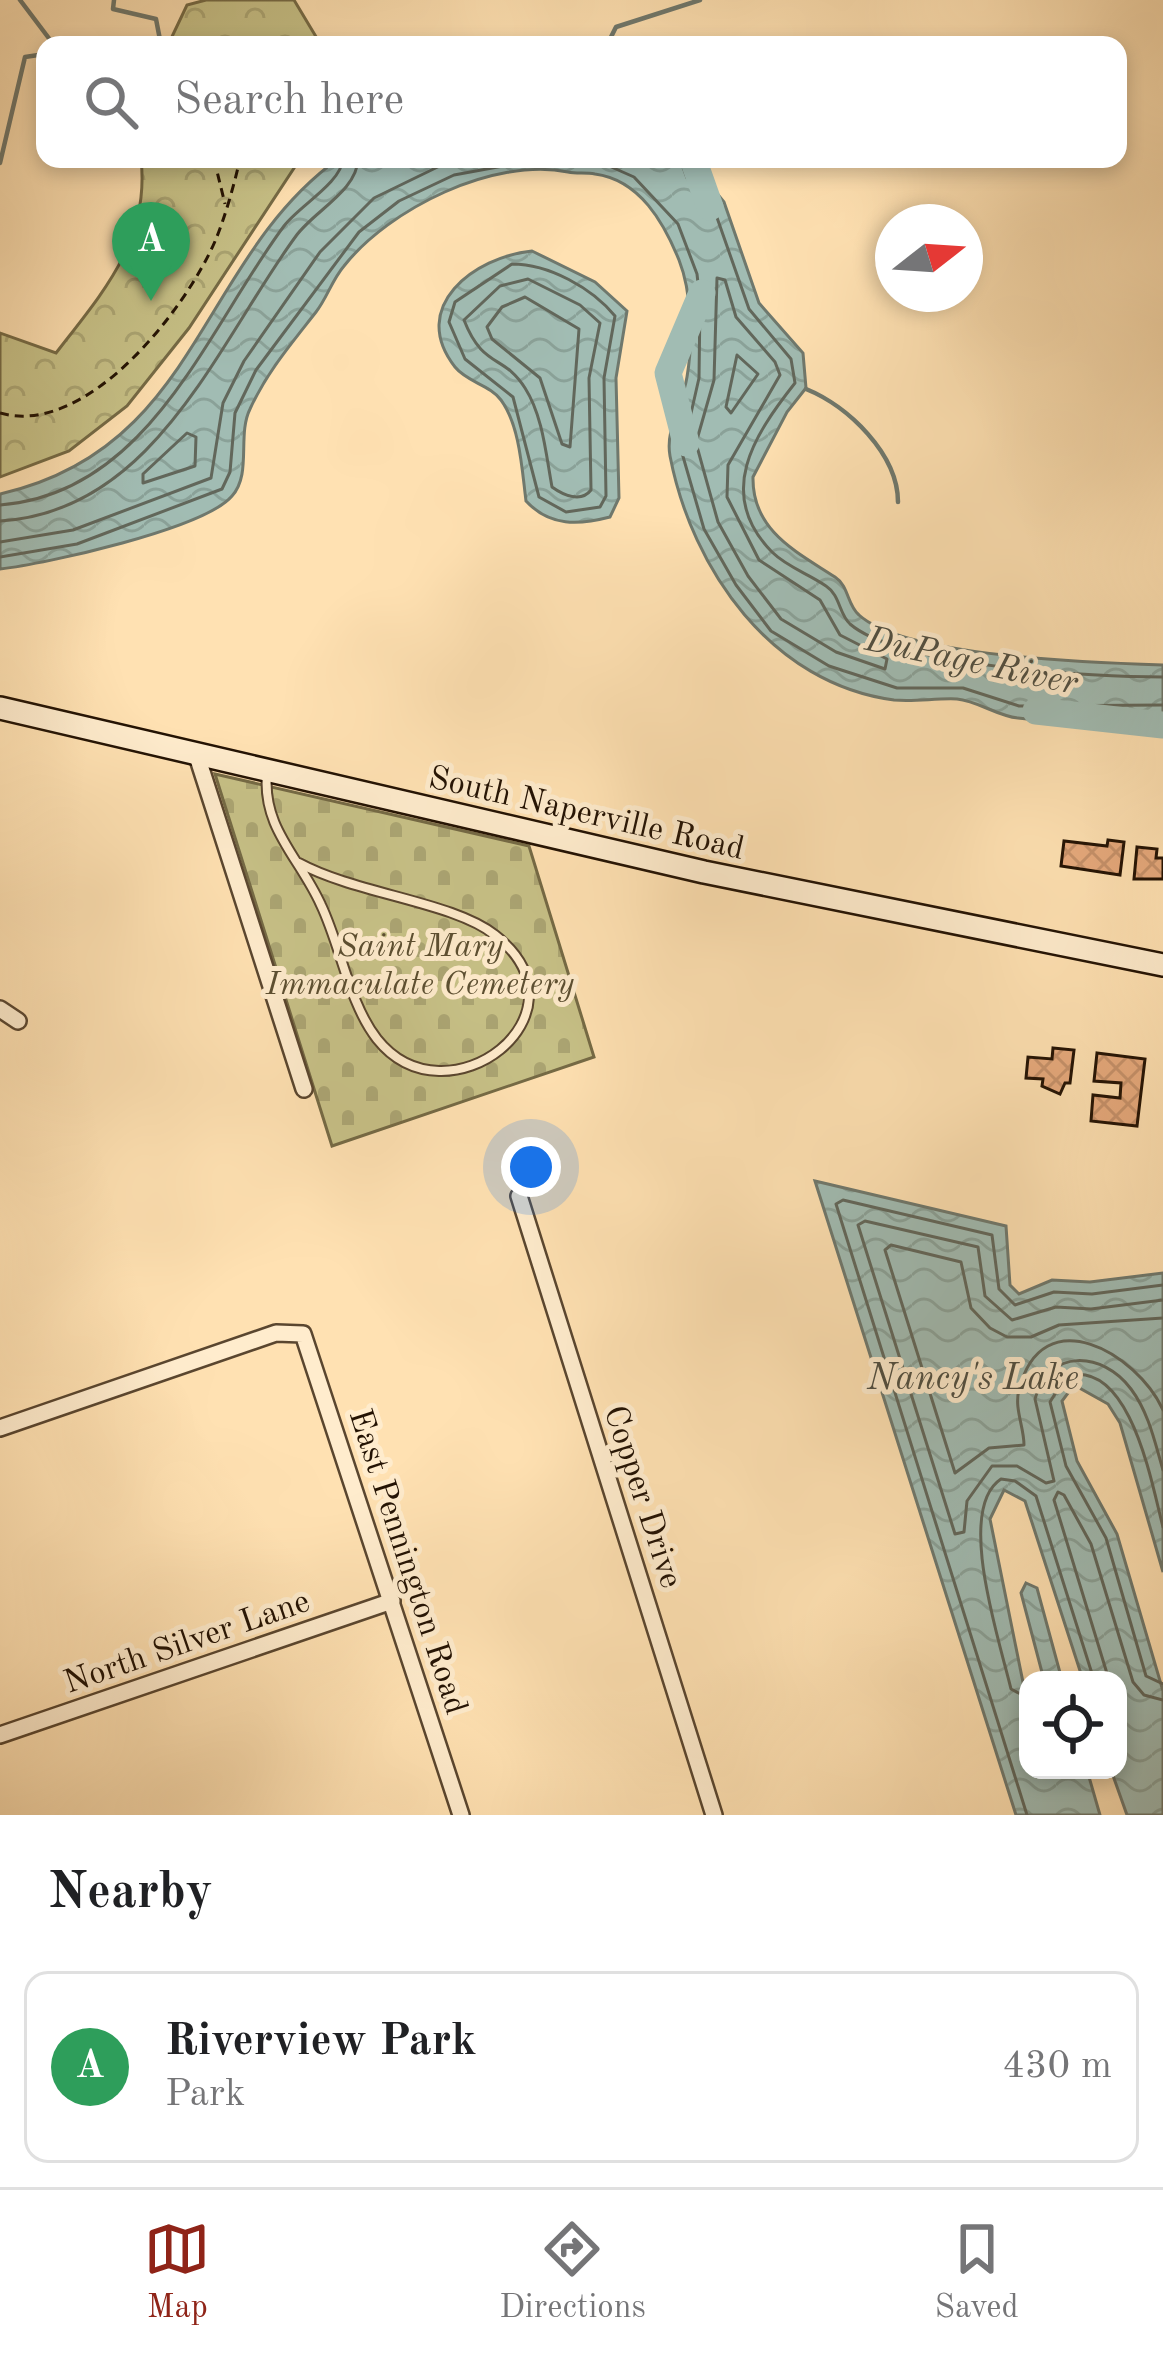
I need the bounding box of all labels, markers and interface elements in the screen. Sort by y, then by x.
search box [36,36,1127,168]
icon: search [78,69,144,135]
text: Search here [174,79,404,124]
pin: A [112,202,190,301]
north arrow [875,204,983,312]
water label: DuPage River [861,623,1082,703]
street label: South Naperville Road [425,762,747,867]
park label: Saint Mary Immaculate Cemetery [265,931,574,1002]
your location [501,1137,561,1197]
water label: Nancy's Lake [866,1361,1079,1398]
street label: Copper Drive [597,1402,687,1592]
street label: East Pennington Road [342,1405,472,1719]
street label: North Silver Lane [60,1586,314,1701]
map controls [1019,1671,1127,1779]
button: locate [1019,1671,1127,1779]
text: Nearby [48,1868,213,1919]
text: Riverview Park [165,2020,476,2065]
text: A [75,2047,105,2086]
text: 430 m [1002,2047,1112,2086]
text: Park [165,2075,245,2114]
tab: Map [144,2216,210,2329]
tab: Directions [499,2216,646,2329]
tab: Saved [935,2216,1019,2329]

